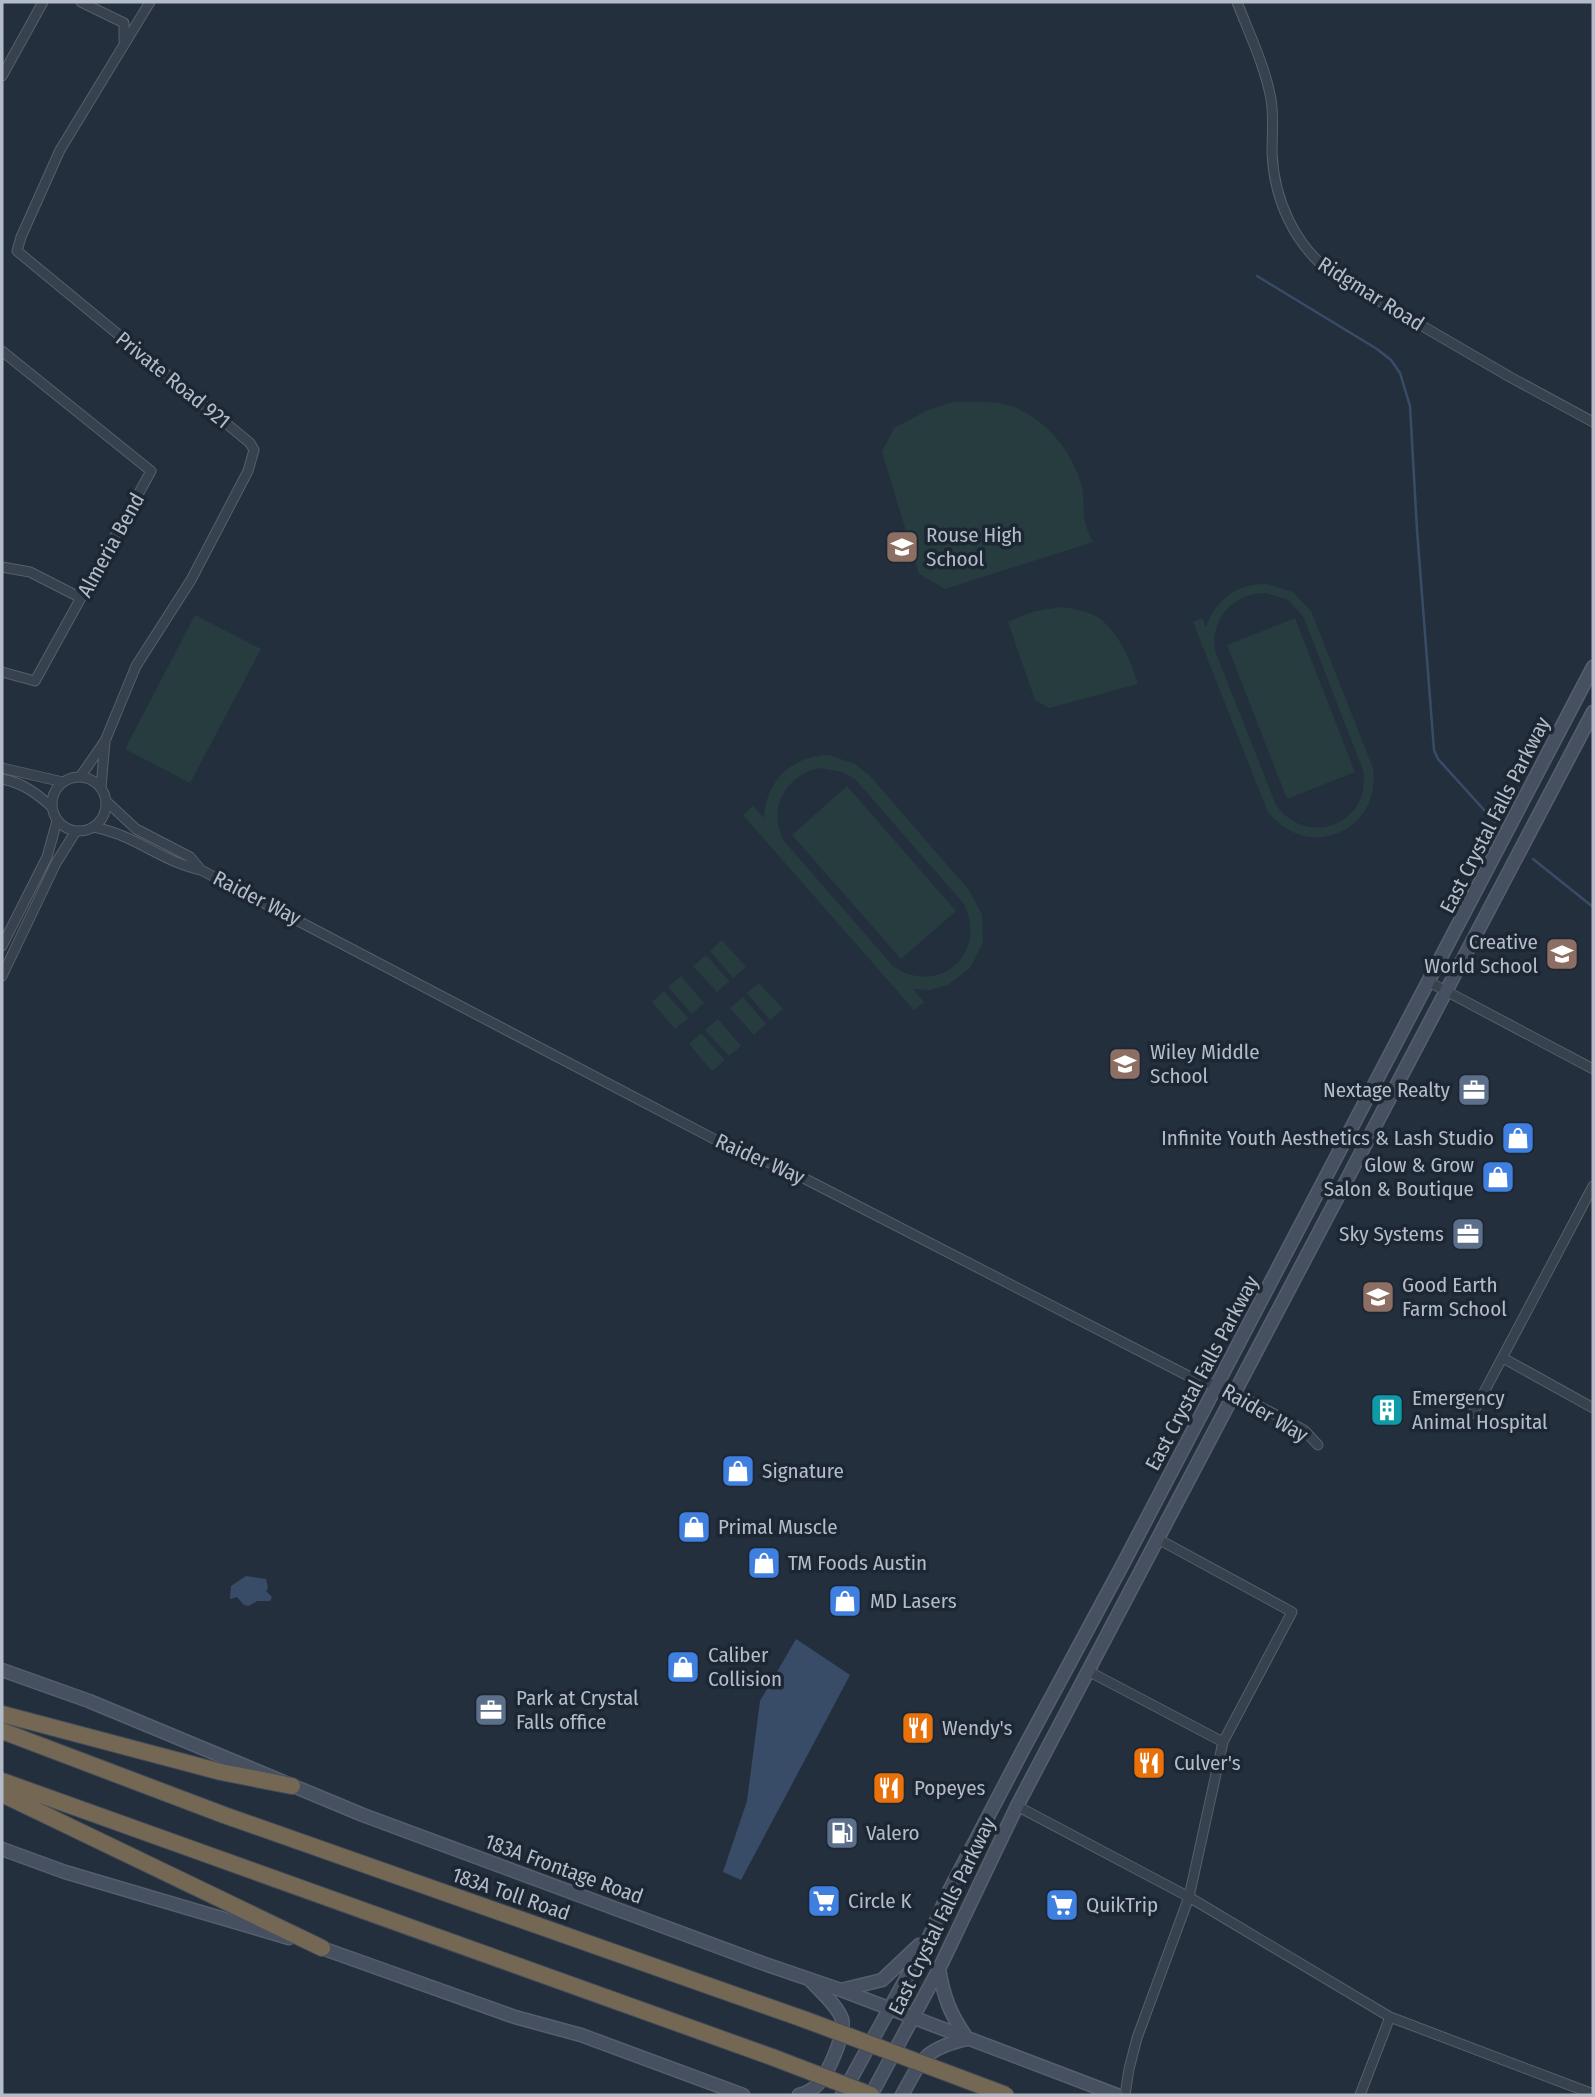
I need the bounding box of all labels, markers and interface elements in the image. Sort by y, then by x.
street label: Ridgmar Road [1313,251,1429,337]
street label: Private Road 921 [111,326,235,434]
street label: Almeria Bend [72,488,150,602]
place label: Rouse High School [926,522,1022,572]
school or university icon: Rouse High School [883,528,921,566]
street label: East Crystal Falls Parkway [1434,712,1556,917]
street label: Raider Way [209,865,306,931]
place label: Creative World School [1424,929,1538,979]
school or university icon: Creative World School [1543,935,1581,973]
place label: Wiley Middle School [1150,1039,1260,1089]
school or university icon: Wiley Middle School [1106,1045,1144,1083]
office icon: Nextage Realty [1455,1071,1493,1109]
place label: Nextage Realty [1323,1077,1451,1103]
shop icon: Infinite Youth Aesthetics & Lash Studio [1499,1119,1537,1157]
place label: Infinite Youth Aesthetics & Lash Studio [1161,1125,1494,1151]
street label: Raider Way [711,1128,809,1190]
place label: Glow & Grow Salon & Boutique [1324,1152,1474,1202]
shop icon: Glow & Grow Salon & Boutique [1479,1158,1517,1196]
office icon: Sky Systems [1449,1215,1487,1253]
place label: Sky Systems [1339,1221,1444,1247]
street label: East Crystal Falls Parkway [1140,1271,1265,1475]
place label: Good Earth Farm School [1402,1272,1507,1322]
school or university icon: Good Earth Farm School [1359,1278,1397,1316]
street label: Raider Way [1217,1378,1313,1448]
place label: Emergency Animal Hospital [1412,1385,1548,1435]
building icon: Emergency Animal Hospital [1368,1391,1406,1429]
shop icon: Signature [719,1452,757,1490]
place label: Signature [762,1458,844,1484]
shop icon: Primal Muscle [675,1508,713,1546]
place label: Primal Muscle [718,1514,838,1540]
shop icon: TM Foods Austin [745,1544,783,1582]
place label: TM Foods Austin [788,1550,927,1576]
shop icon: MD Lasers [826,1582,864,1620]
place label: MD Lasers [870,1588,957,1614]
place label: Caliber Collision [708,1642,782,1692]
shop icon: Caliber Collision [664,1648,702,1686]
place label: Park at Crystal Falls office [516,1685,639,1735]
office icon: Park at Crystal Falls office [472,1691,510,1729]
restaurant icon: Wendy's [899,1709,937,1747]
place label: Wendy's [942,1715,1013,1741]
restaurant icon: Culver's [1130,1744,1168,1782]
place label: Culver's [1174,1750,1241,1776]
restaurant icon: Popeyes [870,1769,908,1807]
place label: Popeyes [914,1775,986,1801]
street label: East Crystal Falls Parkway [883,1812,1001,2019]
fuel station icon: Valero [823,1814,861,1852]
place label: Valero [866,1820,920,1846]
street label: 183A Frontage Road [481,1828,647,1910]
street label: 183A Toll Road [448,1862,574,1926]
supermarket icon: Circle K [805,1882,843,1920]
supermarket icon: QuikTrip [1043,1886,1081,1924]
place label: Circle K [848,1888,912,1914]
place label: QuikTrip [1086,1892,1158,1918]

